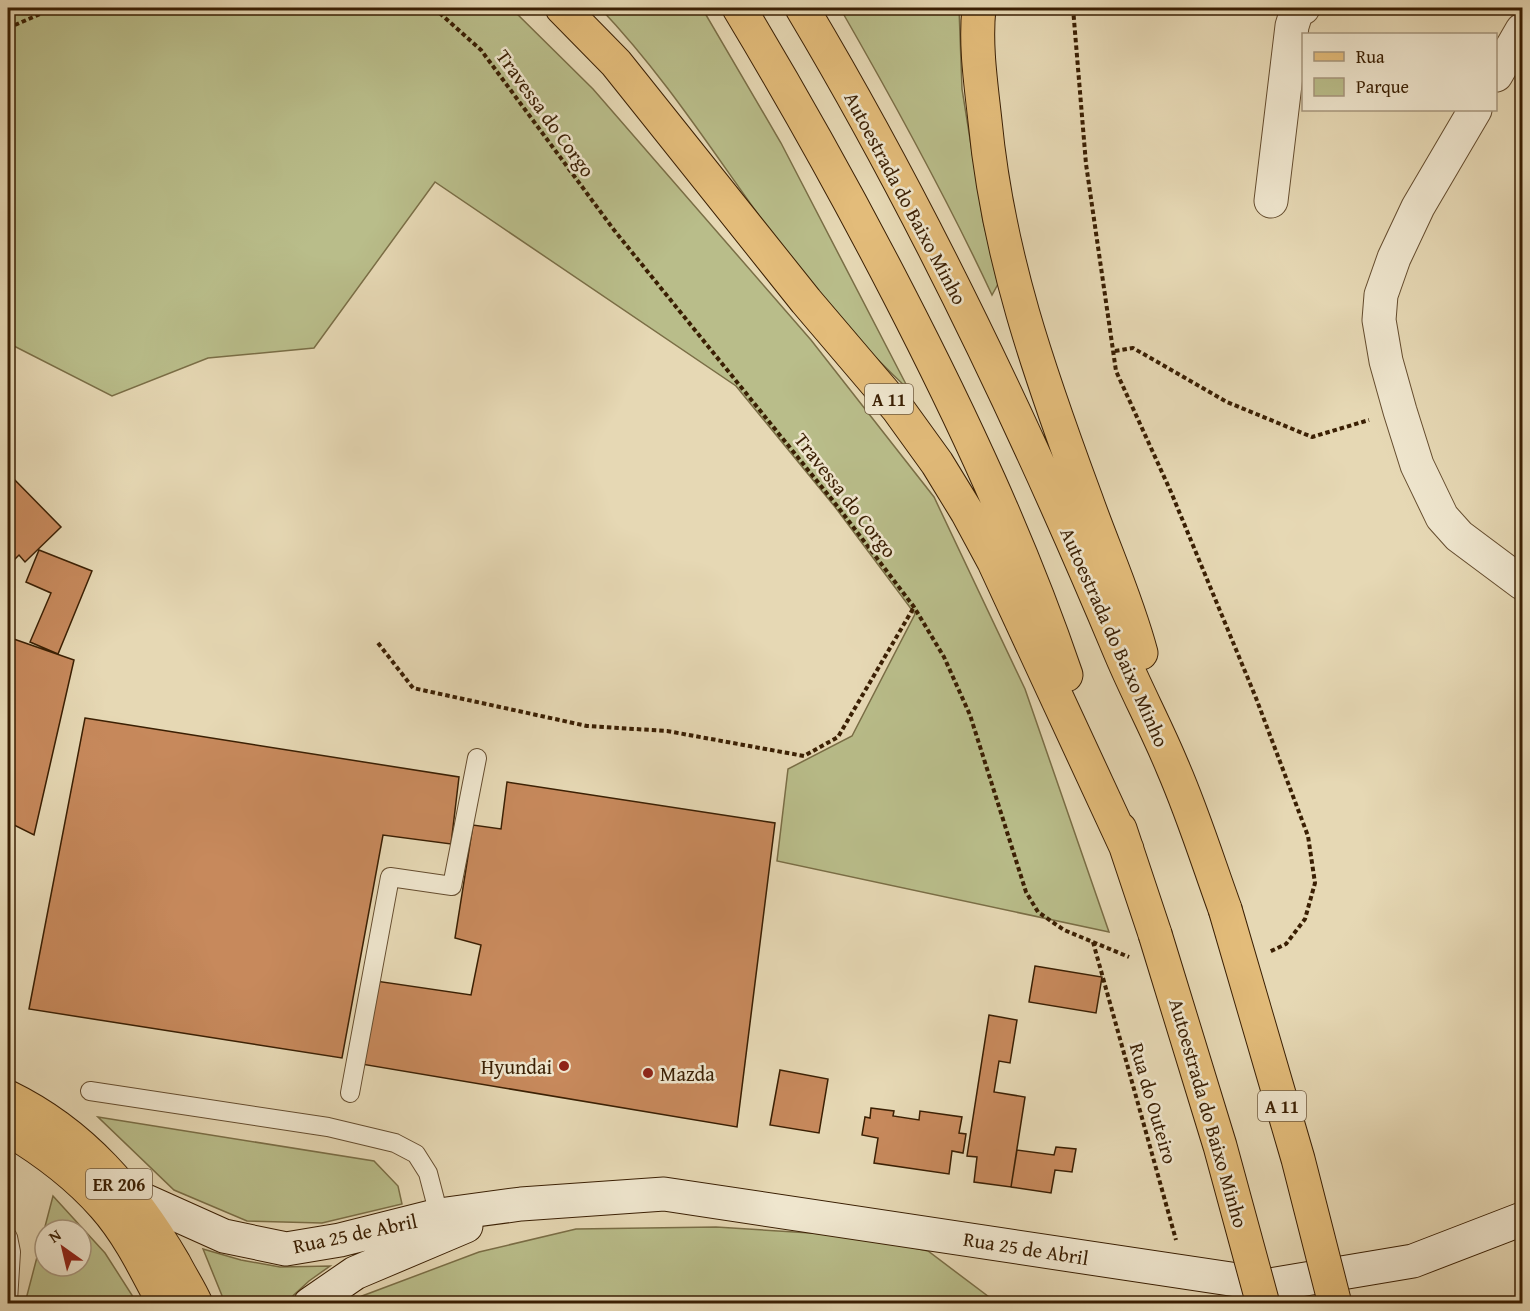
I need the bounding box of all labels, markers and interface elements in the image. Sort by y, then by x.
legend [1302,33,1497,111]
street label: Travessa do Corgo [490,43,602,183]
text: Rua [1356,43,1385,70]
text: Parque [1356,73,1409,100]
street label: Autoestrada do Baixo Minho [837,86,975,310]
road number: A 11 [865,384,913,414]
street label: Travessa do Corgo [788,426,904,564]
street label: Autoestrada do Baixo Minho [1053,523,1177,751]
street label: Autoestrada do Baixo Minho [1162,995,1256,1231]
street label: Rua do Outeiro [1123,1039,1185,1167]
place label: Hyundai [481,1052,552,1081]
marker: Hyundai [557,1059,571,1073]
place label: Mazda [660,1059,715,1088]
marker: Mazda [641,1066,655,1080]
road number: A 11 [1258,1091,1306,1121]
road number: ER 206 [86,1169,152,1199]
street label: Rua 25 de Abril [290,1206,420,1260]
north arrow [33,1218,93,1278]
text: N [43,1222,66,1249]
street label: Rua 25 de Abril [961,1224,1091,1272]

